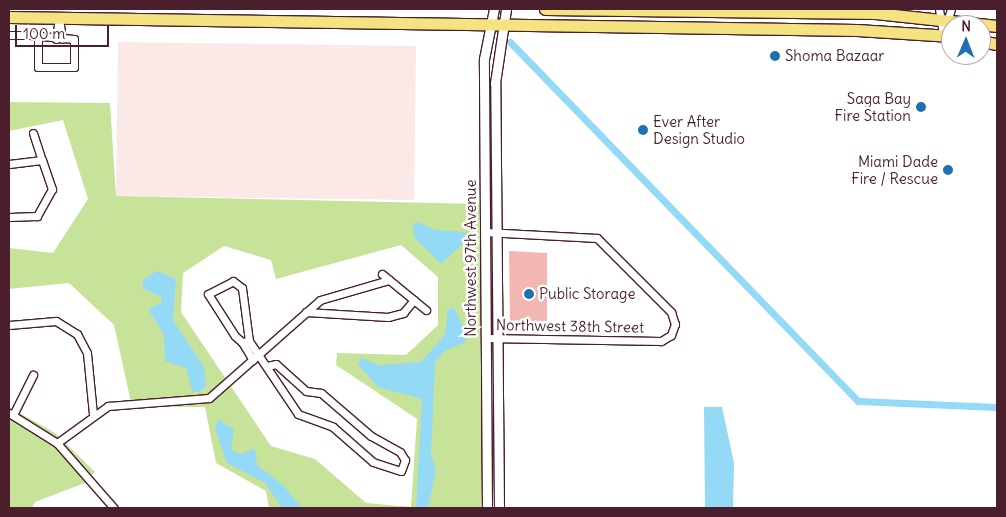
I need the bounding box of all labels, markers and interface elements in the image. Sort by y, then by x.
scale bar [18,15,111,47]
north arrow [941,15,991,65]
text: N [961,17,971,35]
text: 100 m [23,24,65,43]
place label: Shoma Bazaar [785,47,884,65]
marker: Shoma Bazaar [769,50,781,62]
place label: Saga Bay Fire Station [835,89,911,124]
marker: Saga Bay Fire Station [915,101,927,113]
place label: Ever After Design Studio [653,112,745,147]
marker: Ever After Design Studio [637,124,649,136]
place label: Miami Dade Fire / Rescue [851,152,938,187]
marker: Miami Dade Fire / Rescue [942,164,954,176]
street label: Northwest 97th Avenue [462,179,480,337]
place label: Public Storage [539,285,635,303]
marker: Public Storage [523,288,535,300]
street label: Northwest 38th Street [496,316,644,336]

